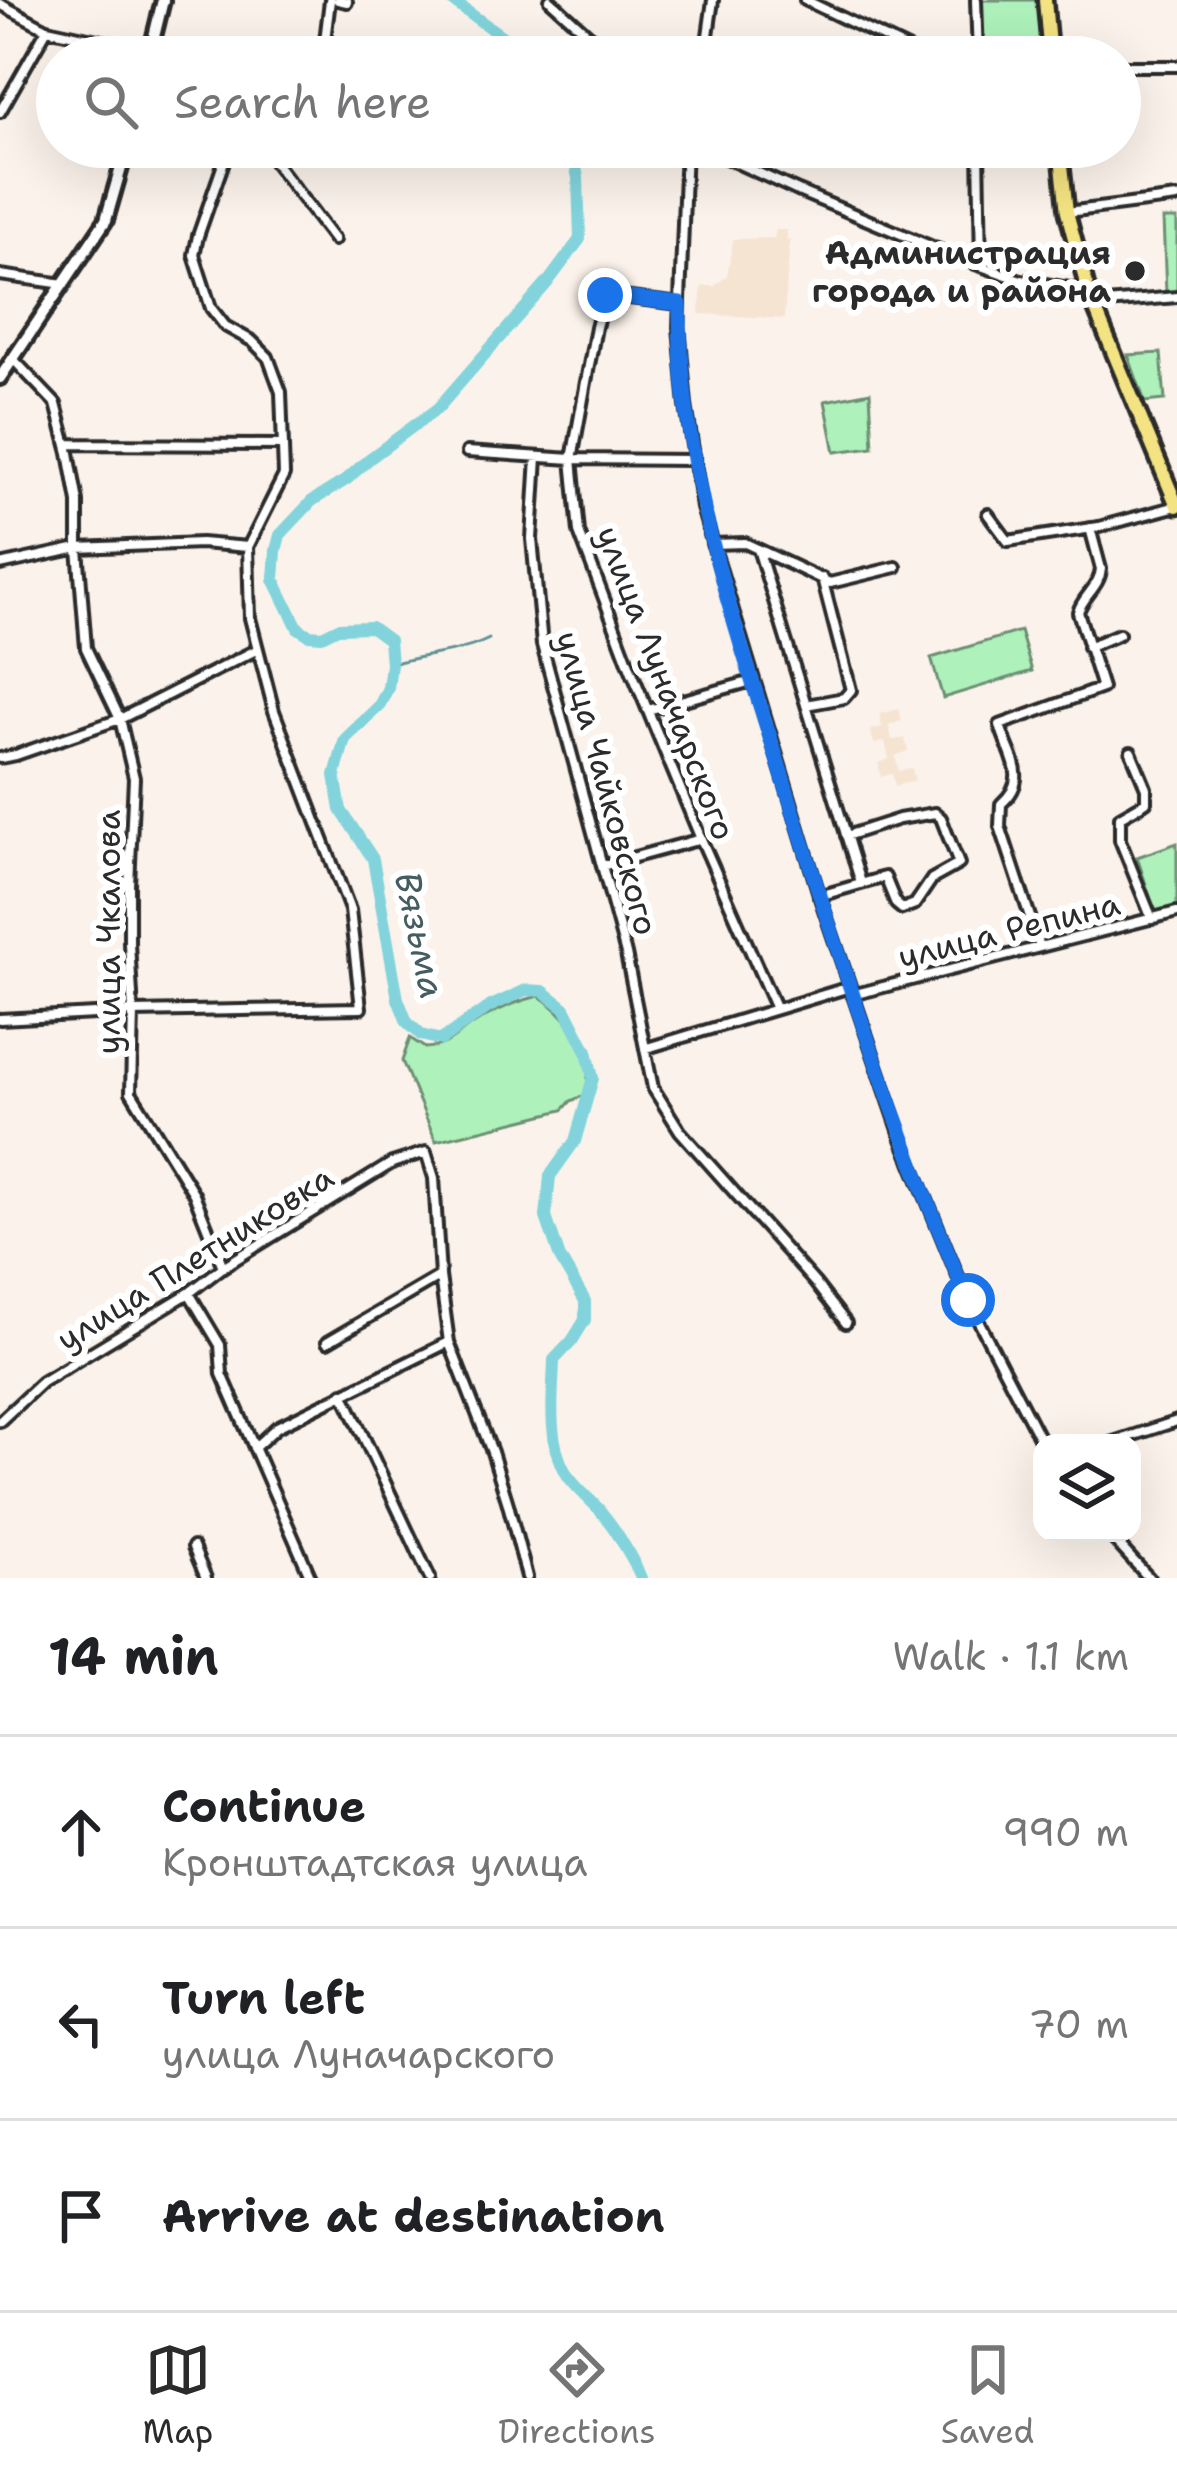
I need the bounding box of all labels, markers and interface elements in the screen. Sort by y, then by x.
search box [36,36,1141,168]
icon: search [78,69,144,135]
text: Search here [174,72,431,132]
place label: Администрация города и района [812,230,1111,313]
marker: Администрация города и района [1122,258,1148,284]
route end [578,268,632,322]
street label: улица Луначарского [585,520,747,846]
street label: улица Чайковского [545,626,669,940]
street label: улица Чкалова [86,810,131,1054]
water label: Вязьма [383,867,457,1003]
street label: улица Репина [893,881,1125,979]
street label: улица Плетниковка [48,1155,342,1361]
route start [941,1273,995,1327]
map controls [1033,1434,1141,1542]
button: layers [1033,1434,1141,1542]
text: 14 min [48,1622,219,1690]
text: Walk · 1.1 km [893,1630,1129,1682]
text: Continue [162,1776,366,1836]
icon: ahead [48,1799,114,1865]
text: 990 m [1002,1806,1129,1858]
text: Кронштадтская улица [162,1836,588,1888]
text: Turn left [162,1968,365,2028]
icon: left [48,1991,114,2057]
text: 70 m [1028,1998,1129,2050]
text: улица Луначарского [162,2028,555,2080]
icon: arrive [48,2183,114,2249]
text: Arrive at destination [162,2186,665,2246]
tab: Map [143,2337,213,2454]
tab: Directions [498,2337,656,2454]
tab: Saved [941,2337,1034,2454]

